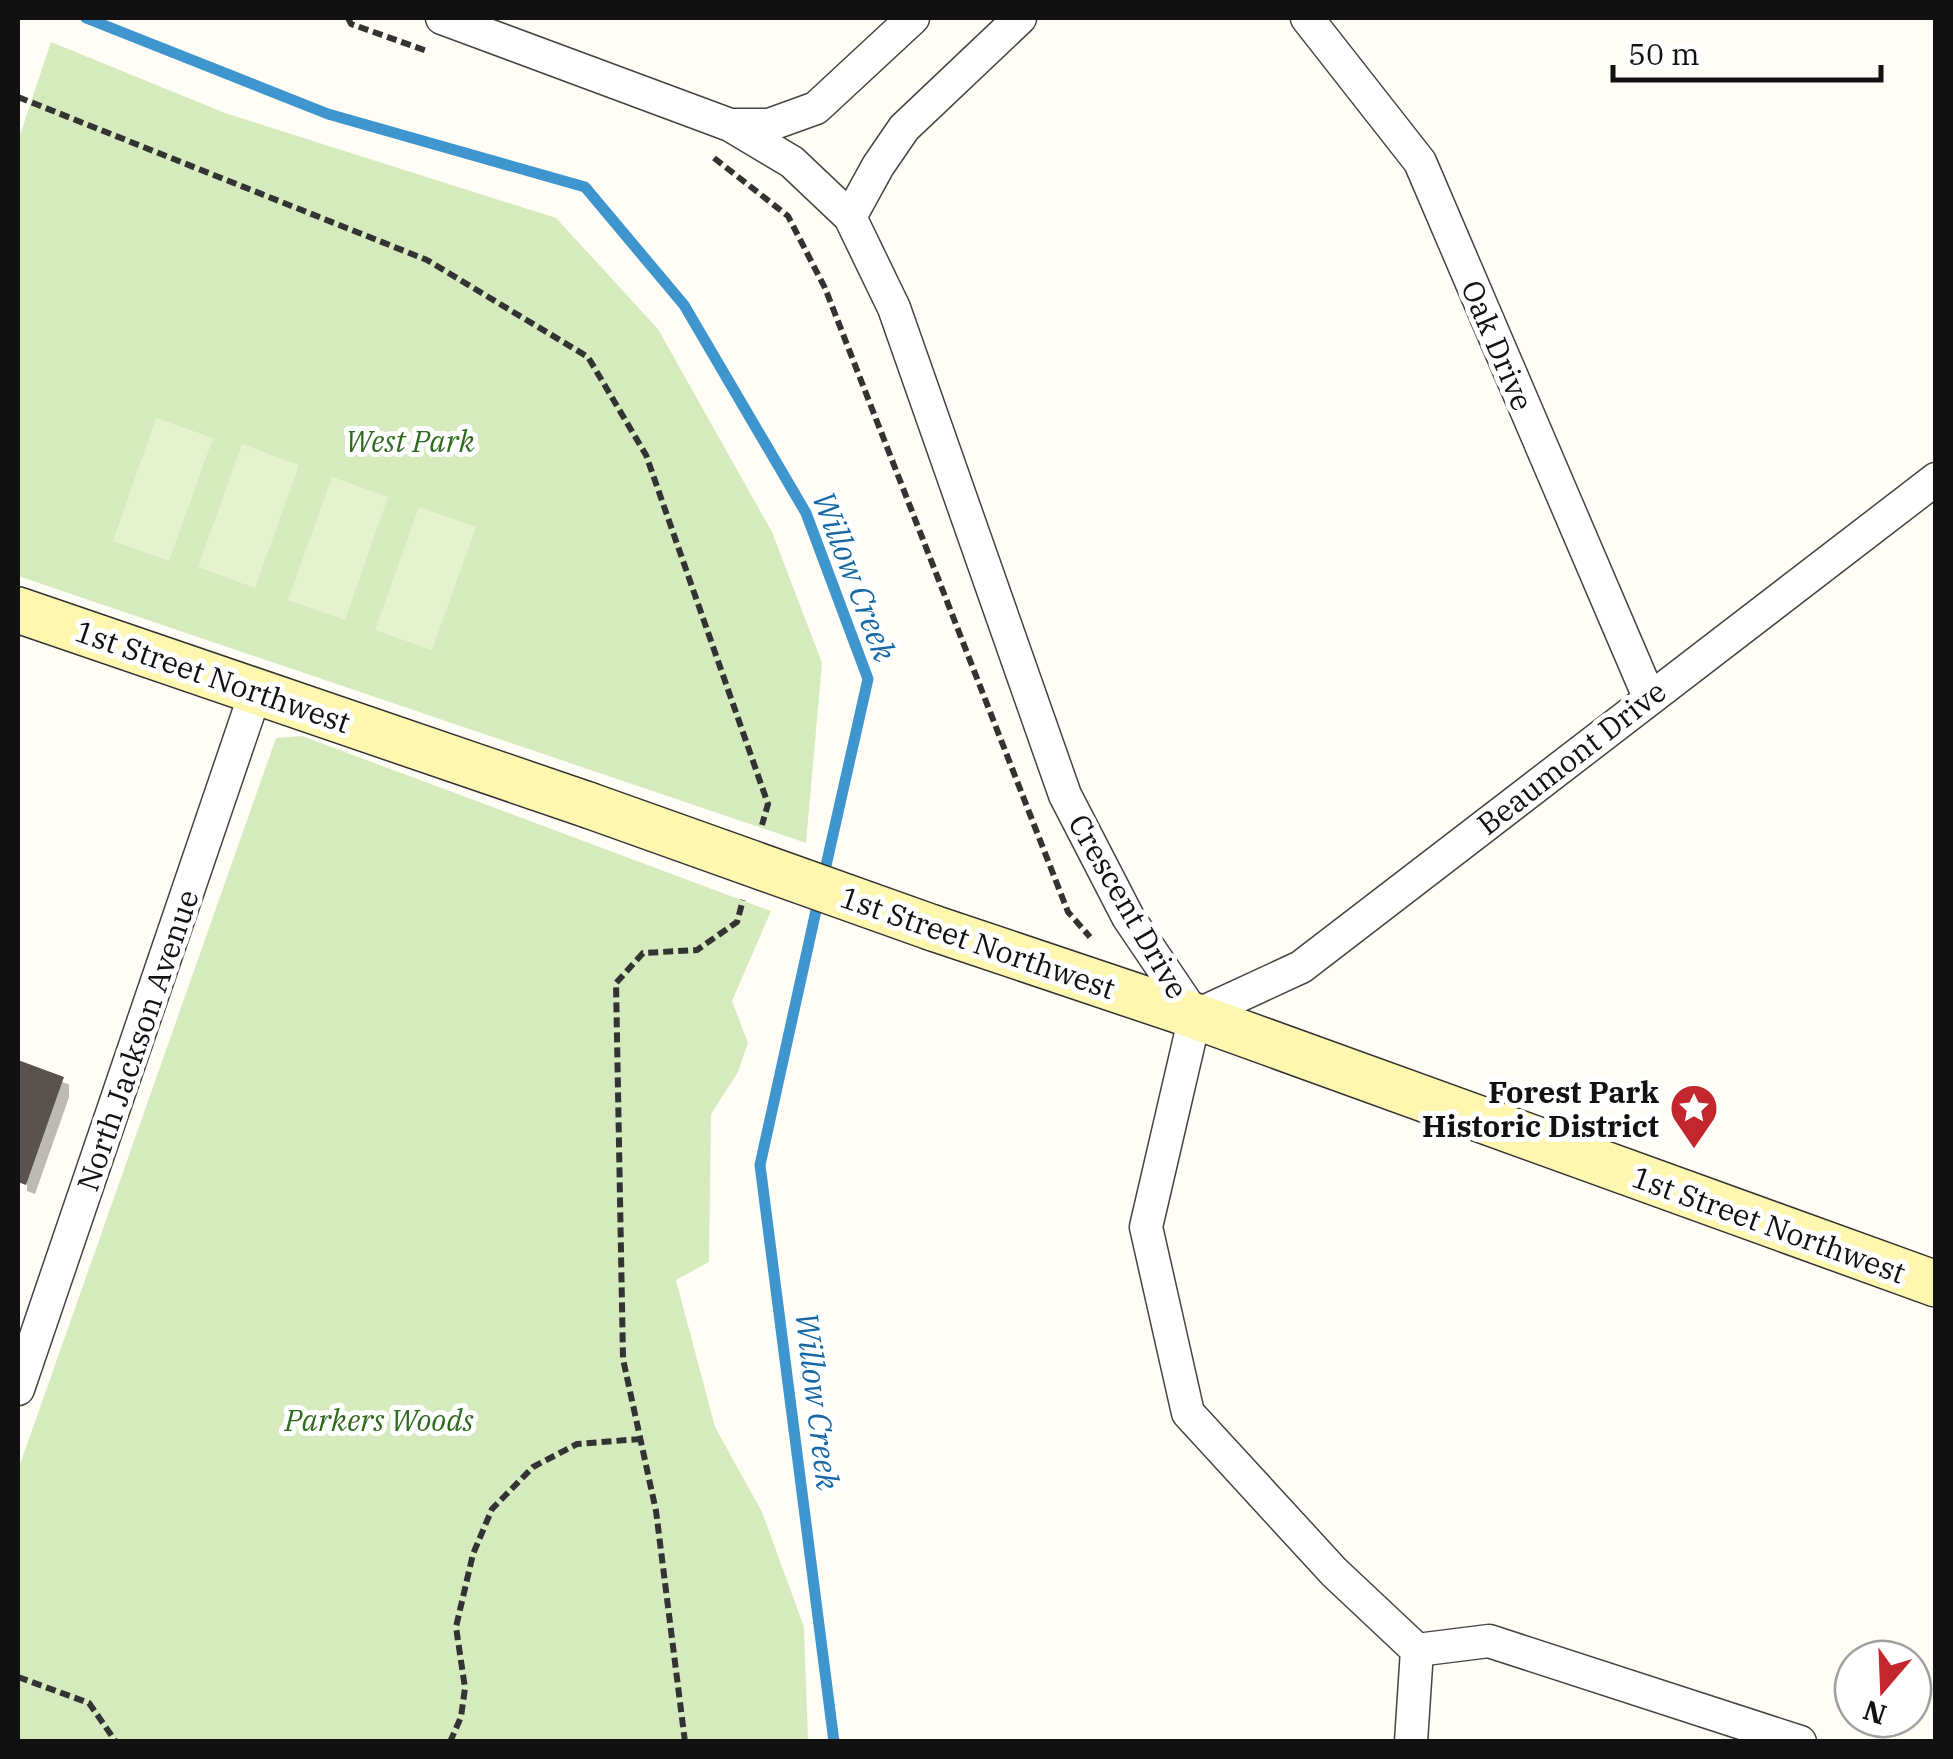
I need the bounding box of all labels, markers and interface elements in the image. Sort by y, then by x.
scale bar [1613,20,1880,82]
text: 50 m [1628,34,1700,73]
street label: Oak Drive [1453,274,1543,416]
park label: West Park [345,421,475,460]
water label: Willow Creek [803,485,907,667]
street label: 1st Street Northwest [70,611,356,741]
street label: Beaumont Drive [1469,671,1673,843]
street label: Crescent Drive [1060,807,1198,1005]
street label: 1st Street Northwest [835,877,1121,1007]
street label: North Jackson Avenue [67,884,207,1196]
place label: Forest Park Historic District [1422,1072,1659,1145]
place icon: Forest Park Historic District [1668,1082,1720,1150]
street label: 1st Street Northwest [1627,1156,1911,1292]
water label: Willow Creek [786,1310,850,1492]
park label: Parkers Woods [283,1400,474,1439]
north arrow [1833,1639,1933,1739]
text: N [1858,1692,1891,1734]

